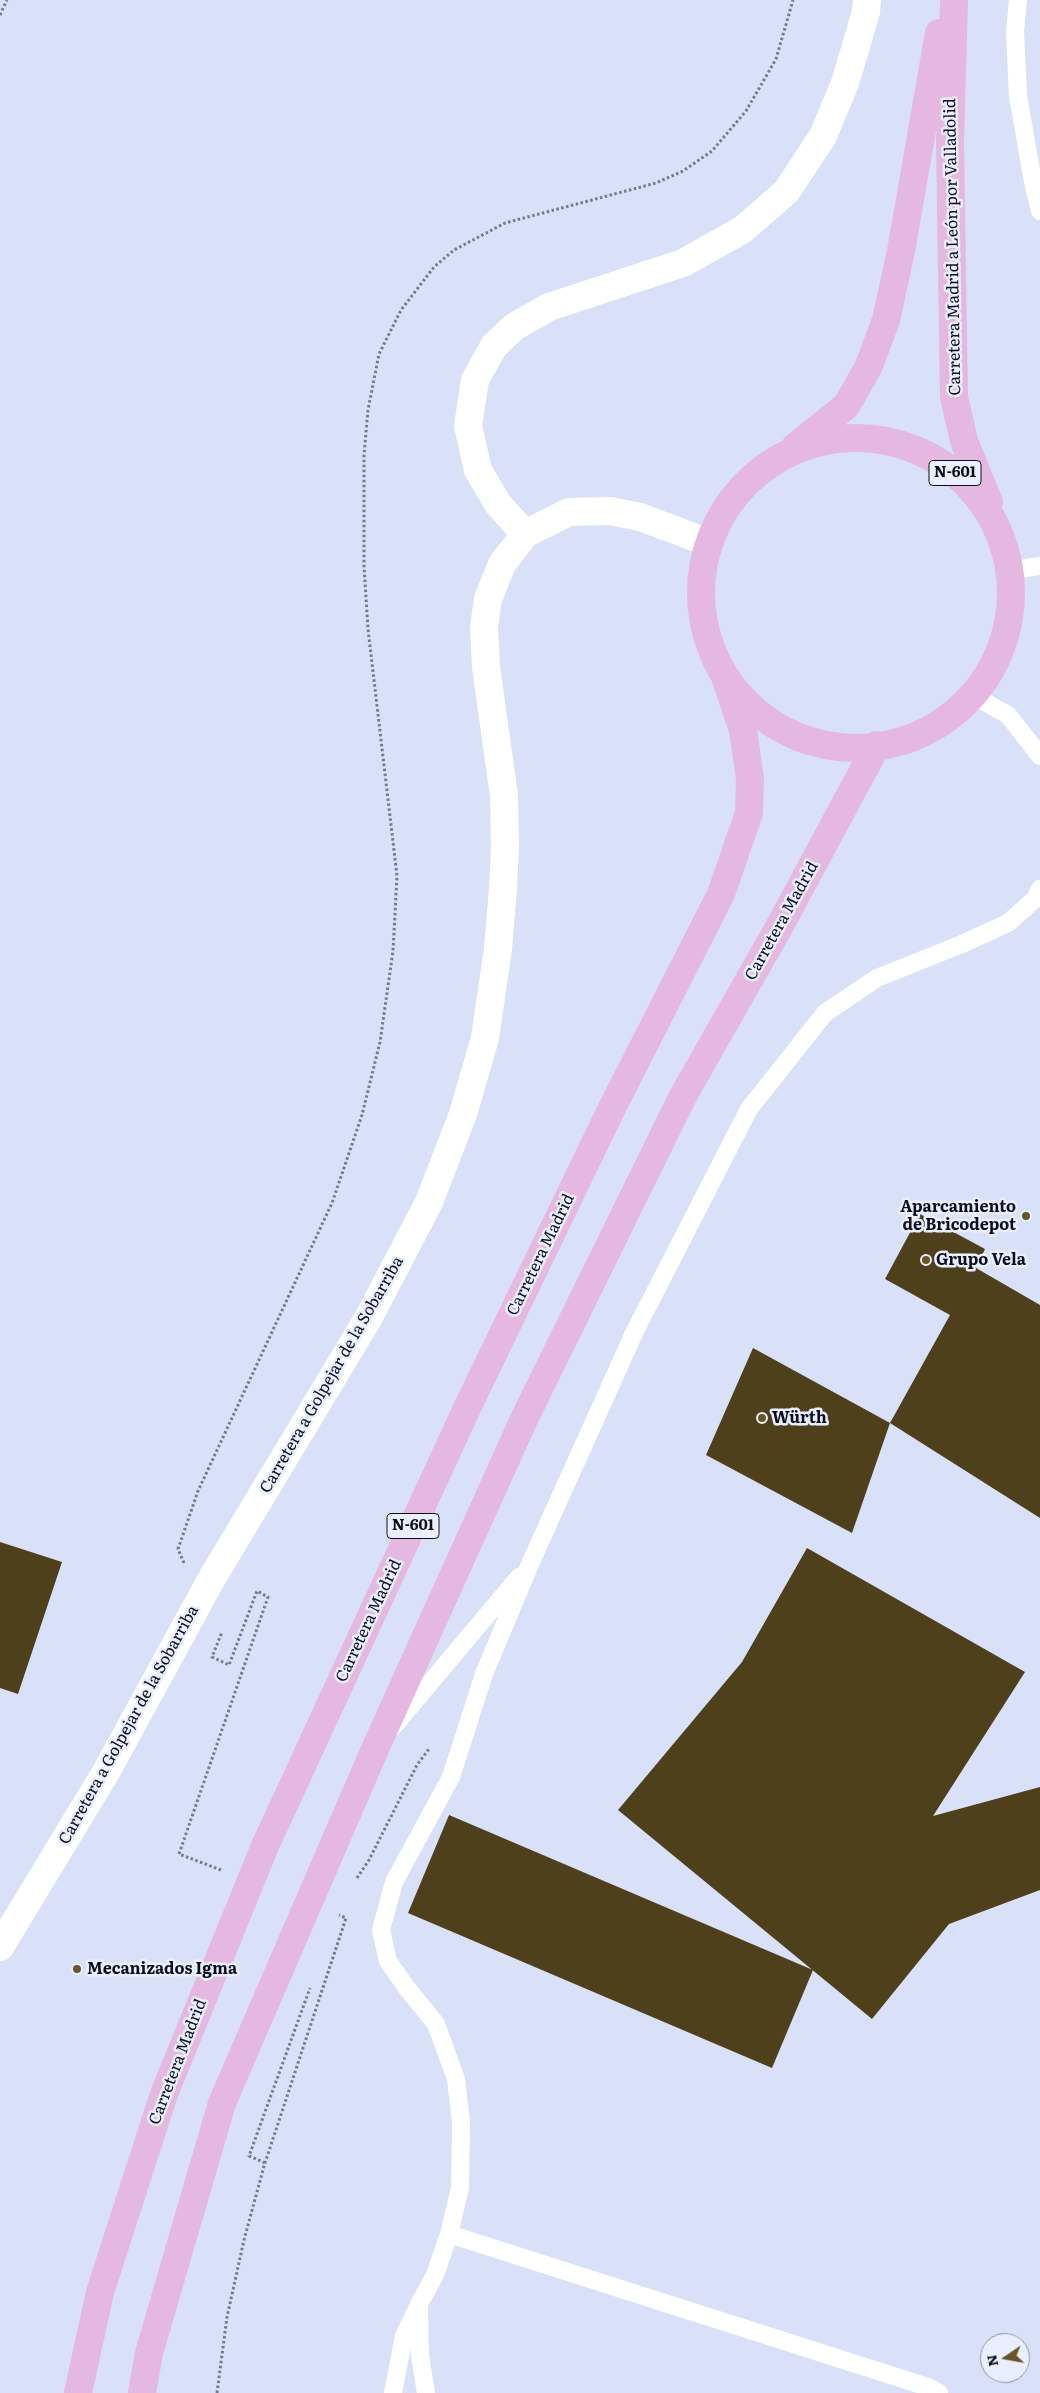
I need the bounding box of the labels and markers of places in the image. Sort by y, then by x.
place label: Aparcamiento de Bricodepot [900,1197,1016,1235]
marker: Aparcamiento de Bricodepot [1020,1210,1032,1222]
place label: Grupo Vela [936,1250,1026,1270]
marker: Grupo Vela [920,1254,932,1266]
place label: Würth [772,1408,827,1428]
marker: Würth [756,1412,768,1424]
place label: Mecanizados Igma [87,1959,237,1979]
marker: Mecanizados Igma [71,1963,83,1975]

